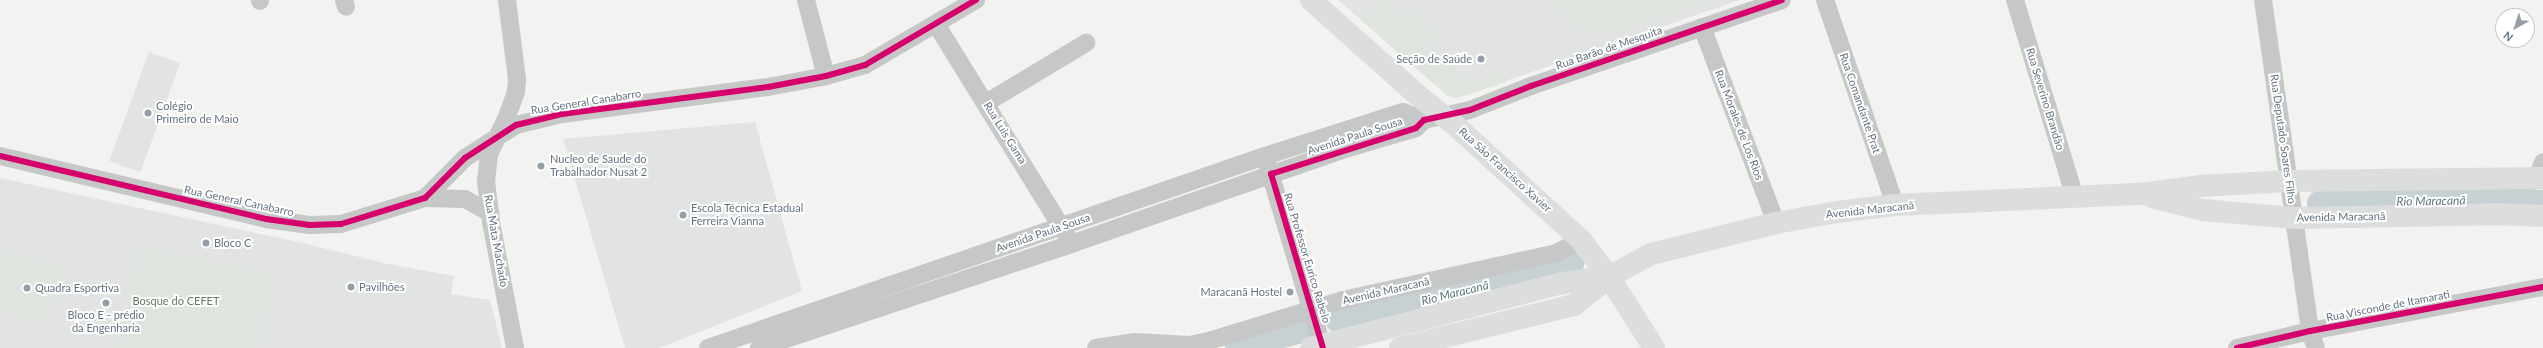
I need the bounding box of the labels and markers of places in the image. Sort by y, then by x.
place label: Seção de Saúde [1396,52,1472,66]
marker: Seção de Saúde [1475,53,1487,65]
place label: Colégio Primeiro de Maio [156,100,239,126]
marker: Colégio Primeiro de Maio [143,108,153,118]
place label: Nucleo de Saude do Trabalhador Nusat 2 [550,153,647,179]
marker: Nucleo de Saude do Trabalhador Nusat 2 [535,160,547,172]
place label: Escola Técnica Estadual Ferreira Vianna [691,202,804,228]
marker: Escola Técnica Estadual Ferreira Vianna [678,210,688,220]
place label: Bloco C [214,236,251,250]
marker: Bloco C [201,238,211,248]
place label: Pavilhões [359,280,405,294]
place label: Quadra Esportiva [35,281,119,295]
marker: Pavilhões [346,282,356,292]
marker: Quadra Esportiva [22,283,32,293]
place label: Maracanã Hostel [1200,285,1282,299]
marker: Maracanã Hostel [1285,287,1295,297]
marker: Bloco E - prédio da Engenharia [101,298,111,308]
place label: Bloco E - prédio da Engenharia [68,309,144,335]

